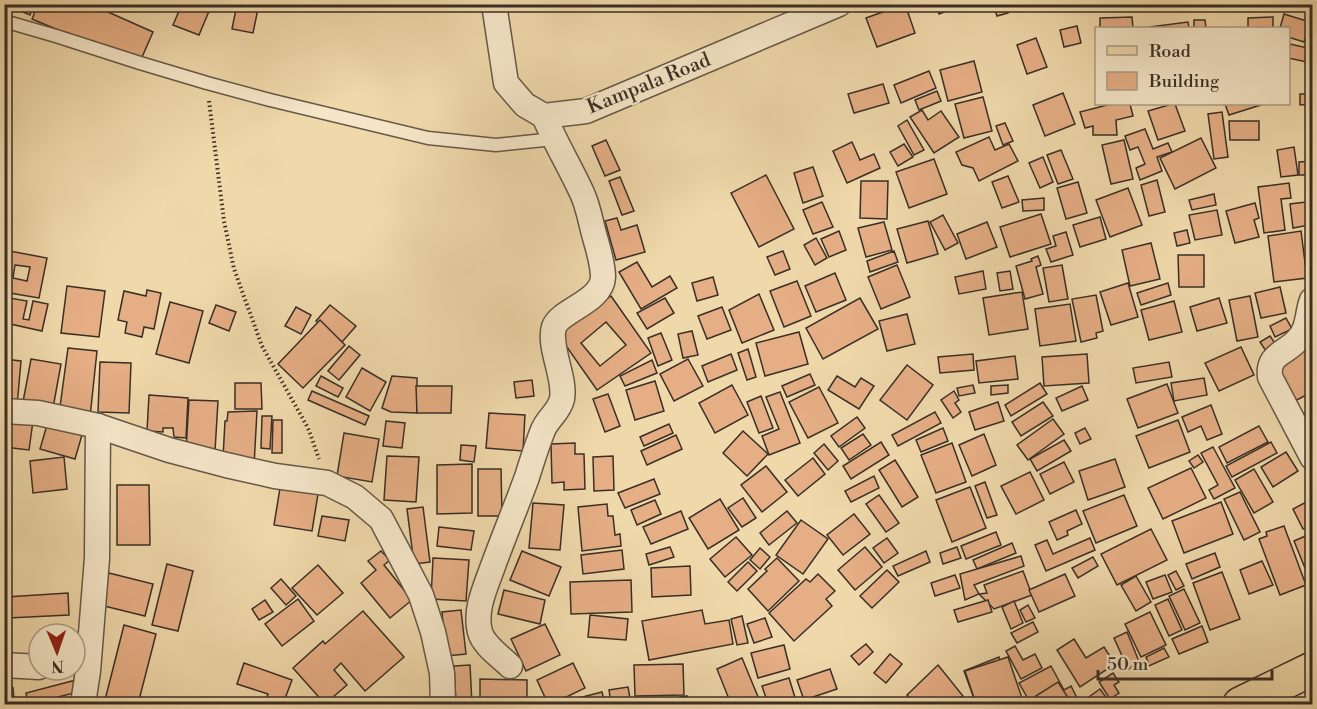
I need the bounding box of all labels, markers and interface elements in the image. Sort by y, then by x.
legend [1095,27,1290,105]
text: Road [1149,40,1192,63]
street label: Kampala Road [584,48,715,120]
text: Building [1148,70,1220,93]
north arrow [27,622,87,682]
scale bar [1098,643,1272,681]
text: 50 m [1107,653,1149,676]
text: N [50,656,64,676]

